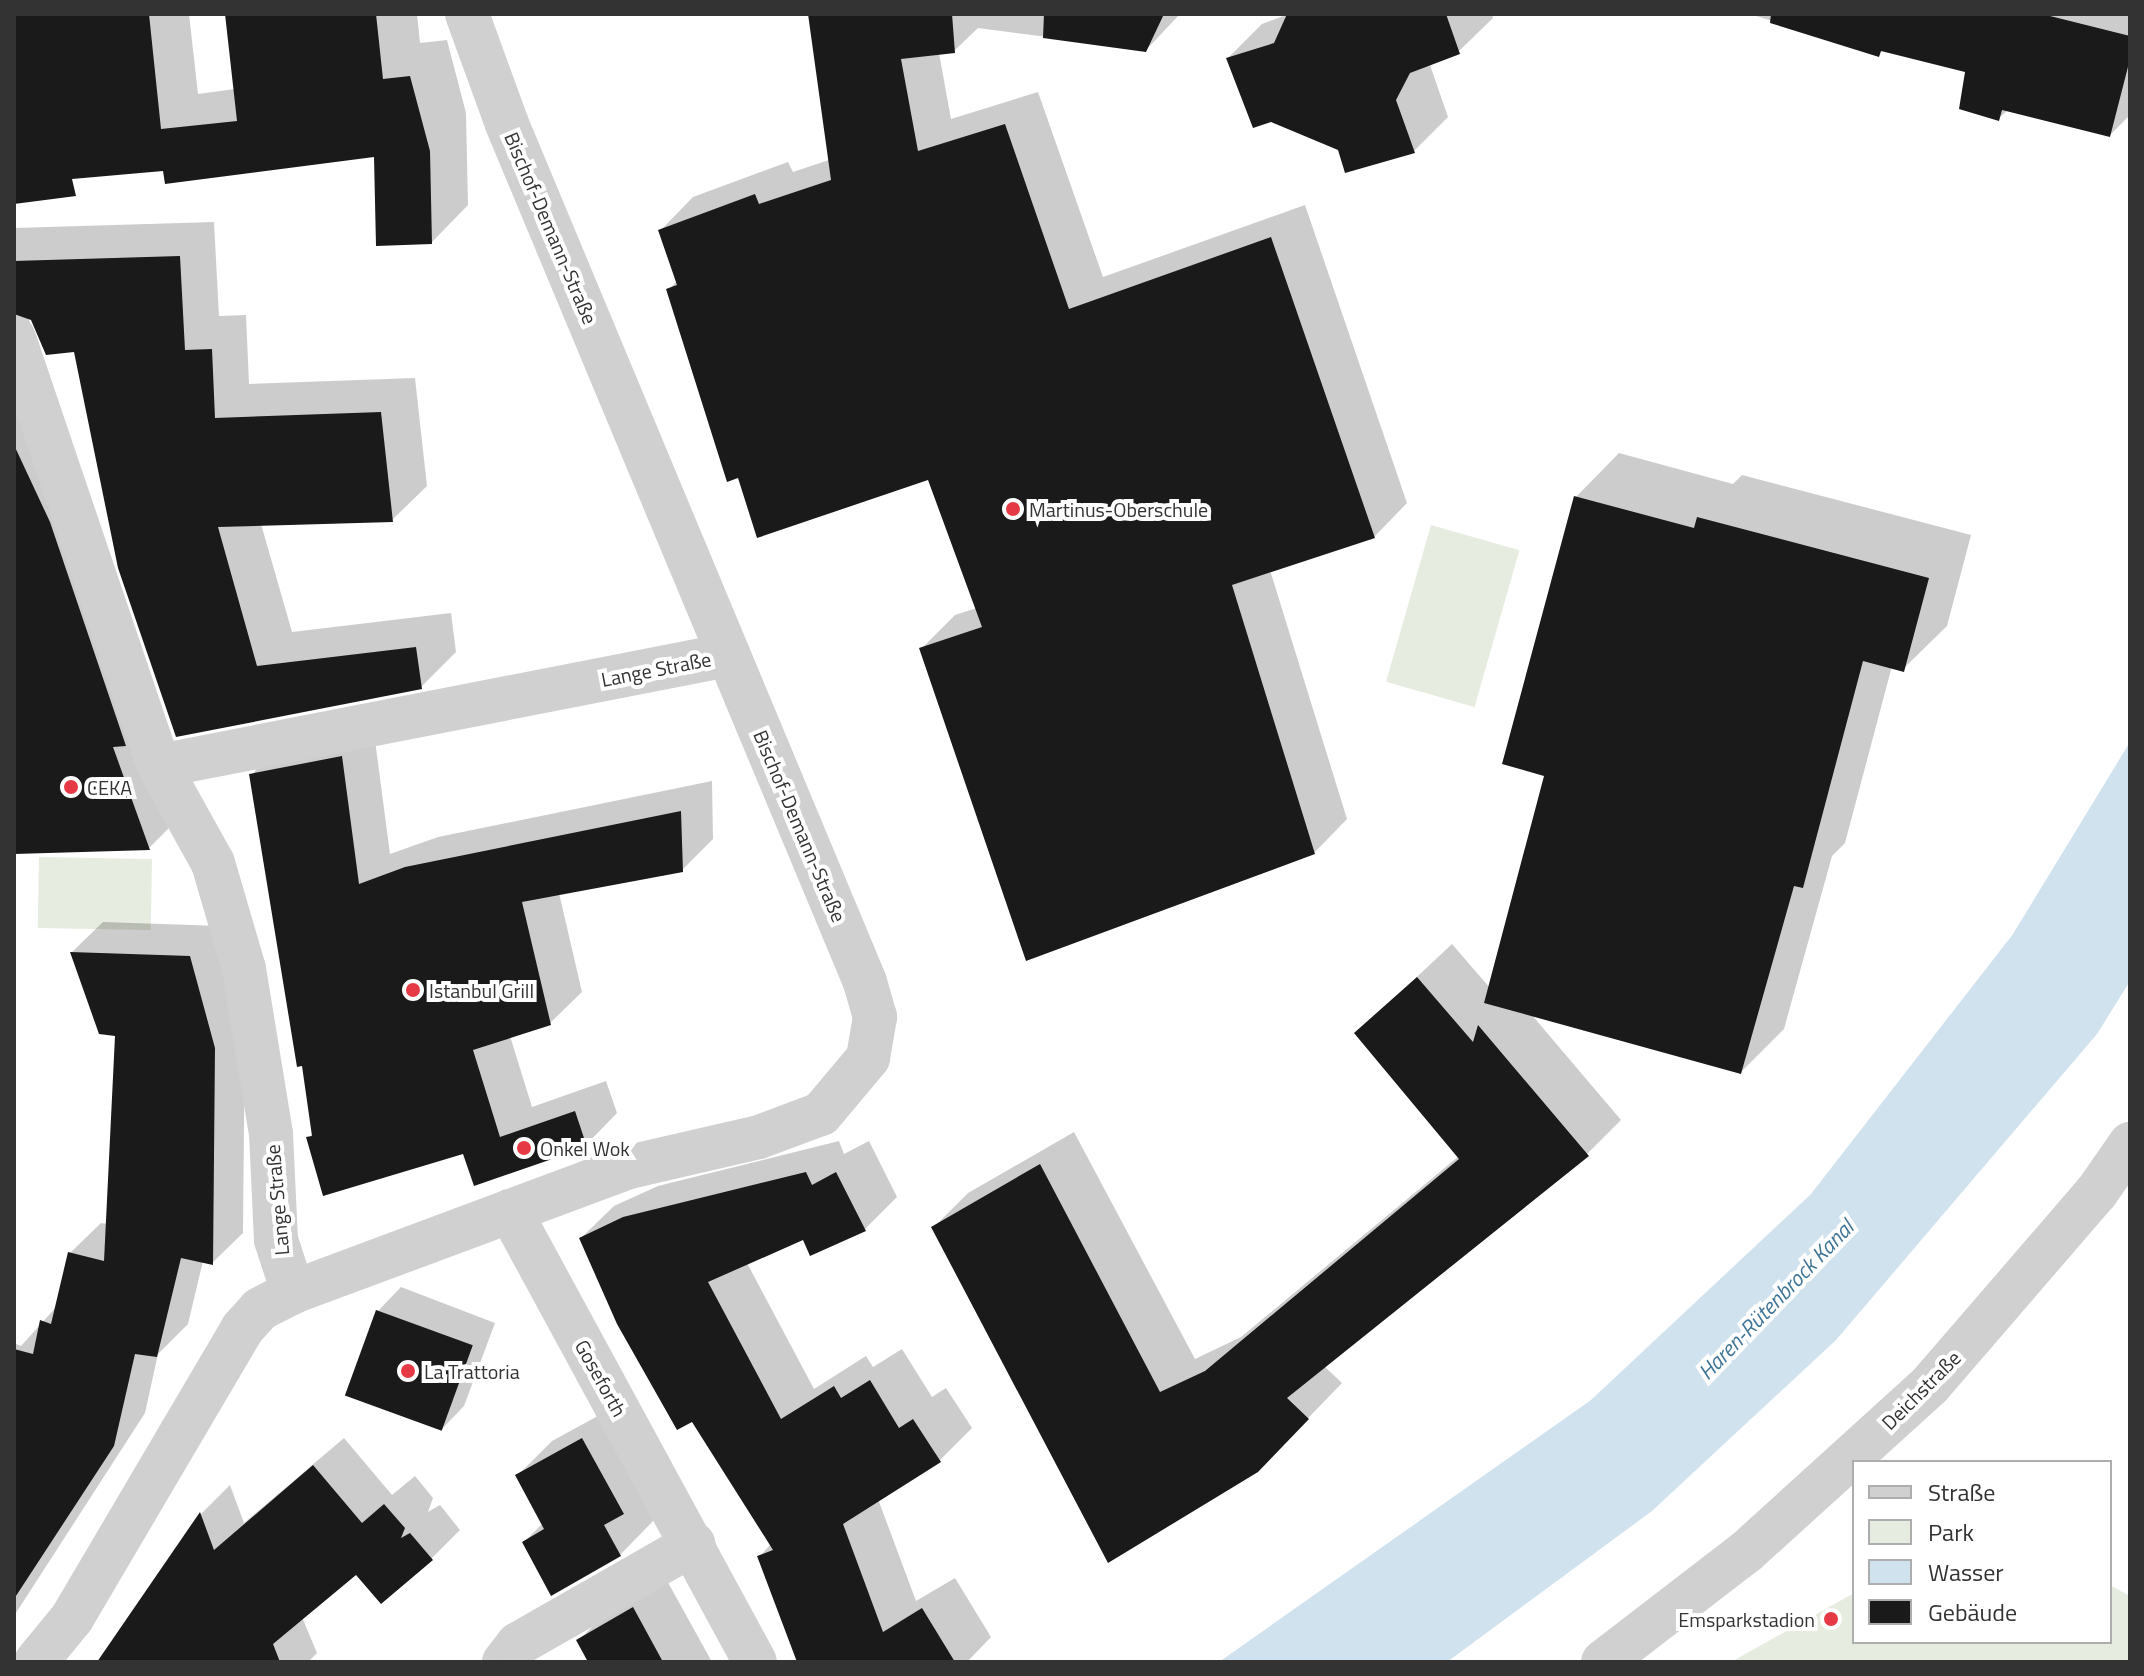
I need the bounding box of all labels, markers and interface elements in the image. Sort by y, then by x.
street label: Bischof-Demann-Straße [500,128,602,328]
place label: Martinus-Oberschule [1029,497,1208,521]
marker: Martinus-Oberschule [1004,500,1022,518]
street label: Lange Straße [599,647,713,691]
street label: Bischof-Demann-Straße [749,726,851,926]
place label: CEKA [87,775,132,799]
marker: CEKA [62,778,80,796]
place label: Istanbul Grill [429,978,534,1002]
marker: Istanbul Grill [404,981,422,999]
place label: Onkel Wok [540,1136,630,1160]
marker: Onkel Wok [515,1139,533,1157]
street label: Lange Straße [260,1144,294,1256]
water label: Haren-Rütenbrock Kanal [1693,1215,1859,1385]
street label: Goseforth [570,1335,632,1421]
street label: Deichstraße [1877,1346,1965,1434]
place label: La Trattoria [424,1359,520,1383]
marker: La Trattoria [399,1362,417,1380]
legend [1852,1460,2112,1644]
text: Straße [1928,1474,1995,1510]
text: Park [1928,1514,1974,1550]
text: Wasser [1928,1554,2004,1590]
text: Gebäude [1928,1594,2017,1630]
place label: Emsparkstadion [1678,1607,1815,1631]
marker: Emsparkstadion [1822,1610,1840,1628]

